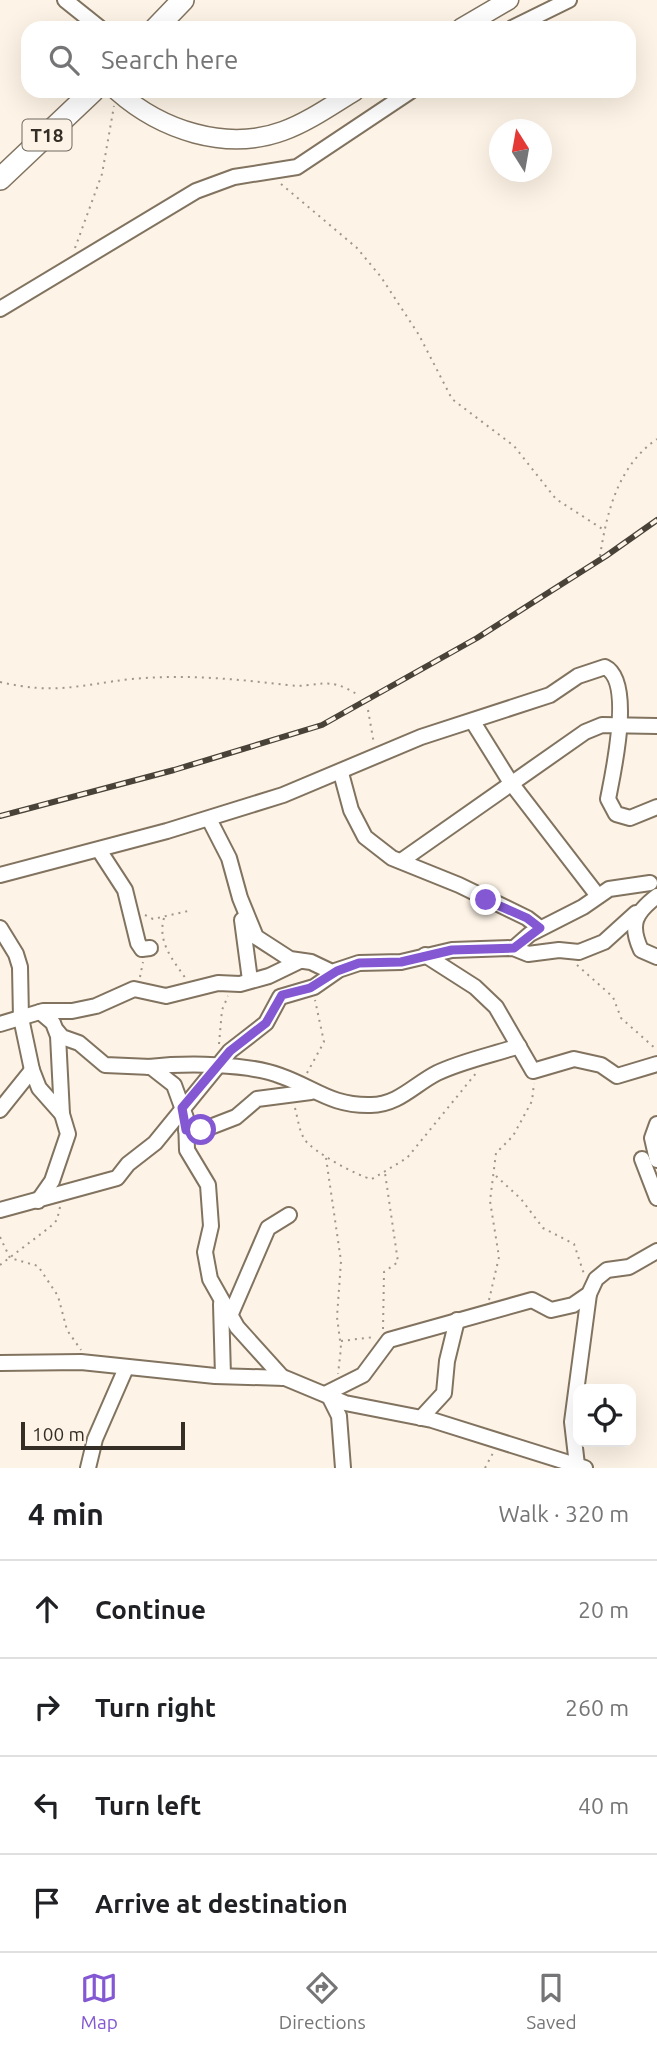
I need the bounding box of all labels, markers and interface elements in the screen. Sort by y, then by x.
search box [21,21,636,98]
icon: search [45,41,83,79]
text: Search here [101,45,238,74]
road number: T18 [22,119,72,150]
north arrow [489,119,552,182]
route end [470,884,501,915]
route start [185,1114,216,1145]
map controls [573,1384,636,1447]
button: locate [573,1384,636,1447]
scale bar [21,1419,186,1451]
text: 100 m [32,1423,85,1445]
text: 4 min [28,1497,104,1531]
text: Walk · 320 m [498,1501,629,1526]
icon: ahead [28,1590,66,1628]
text: Continue [95,1595,206,1624]
text: 20 m [578,1597,629,1622]
icon: right [28,1688,66,1726]
text: Turn right [95,1693,216,1722]
text: 260 m [565,1695,629,1720]
icon: left [28,1786,66,1824]
text: Turn left [95,1791,201,1820]
text: 40 m [578,1793,629,1818]
icon: arrive [28,1884,66,1922]
text: Arrive at destination [95,1889,348,1918]
tab: Map [80,1969,118,2033]
tab: Directions [279,1969,366,2033]
tab: Saved [526,1969,577,2033]

